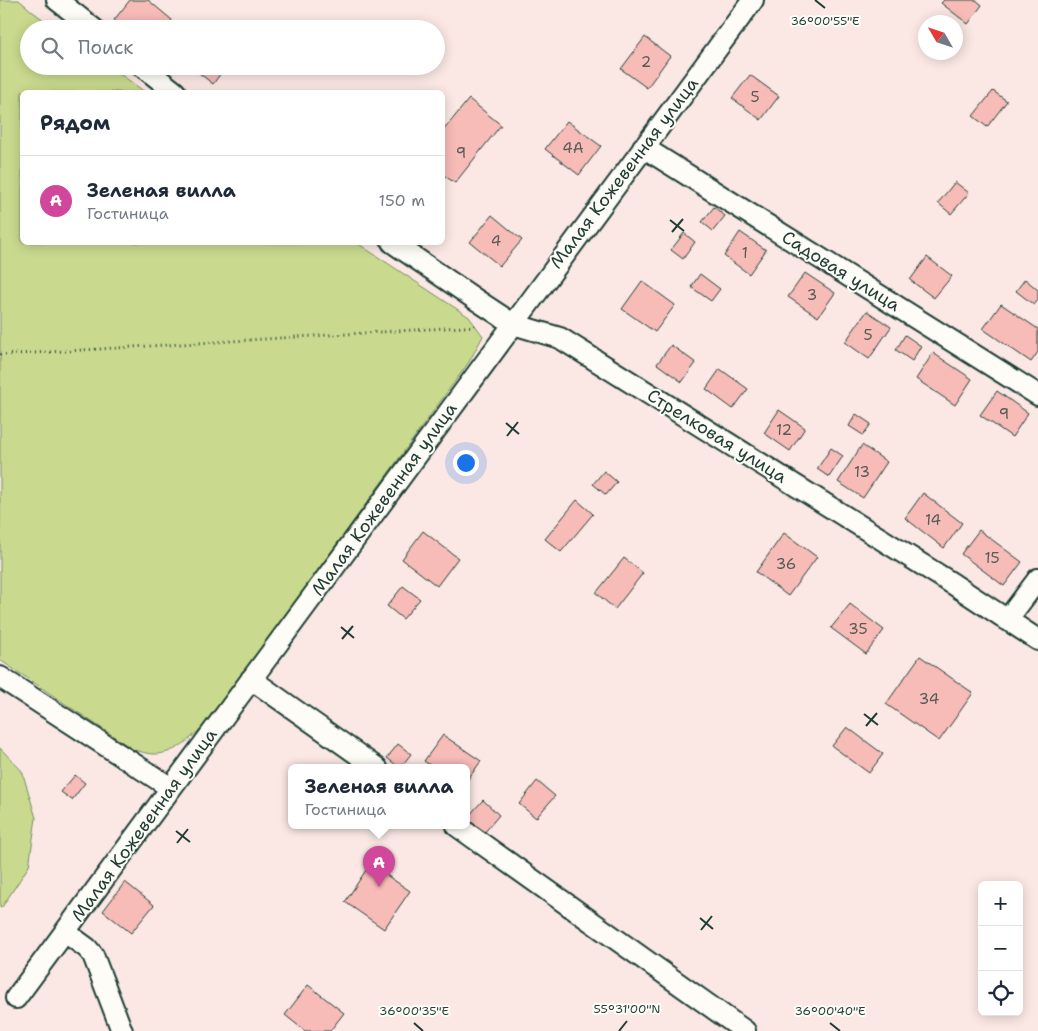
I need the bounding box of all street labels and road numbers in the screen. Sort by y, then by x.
street label: Малая Кожевенная улица [544,73,704,273]
street label: Садовая улица [777,225,905,317]
street label: Стрелковая улица [643,383,791,489]
street label: Малая Кожевенная улица [306,397,462,601]
street label: Малая Кожевенная улица [66,723,222,927]

